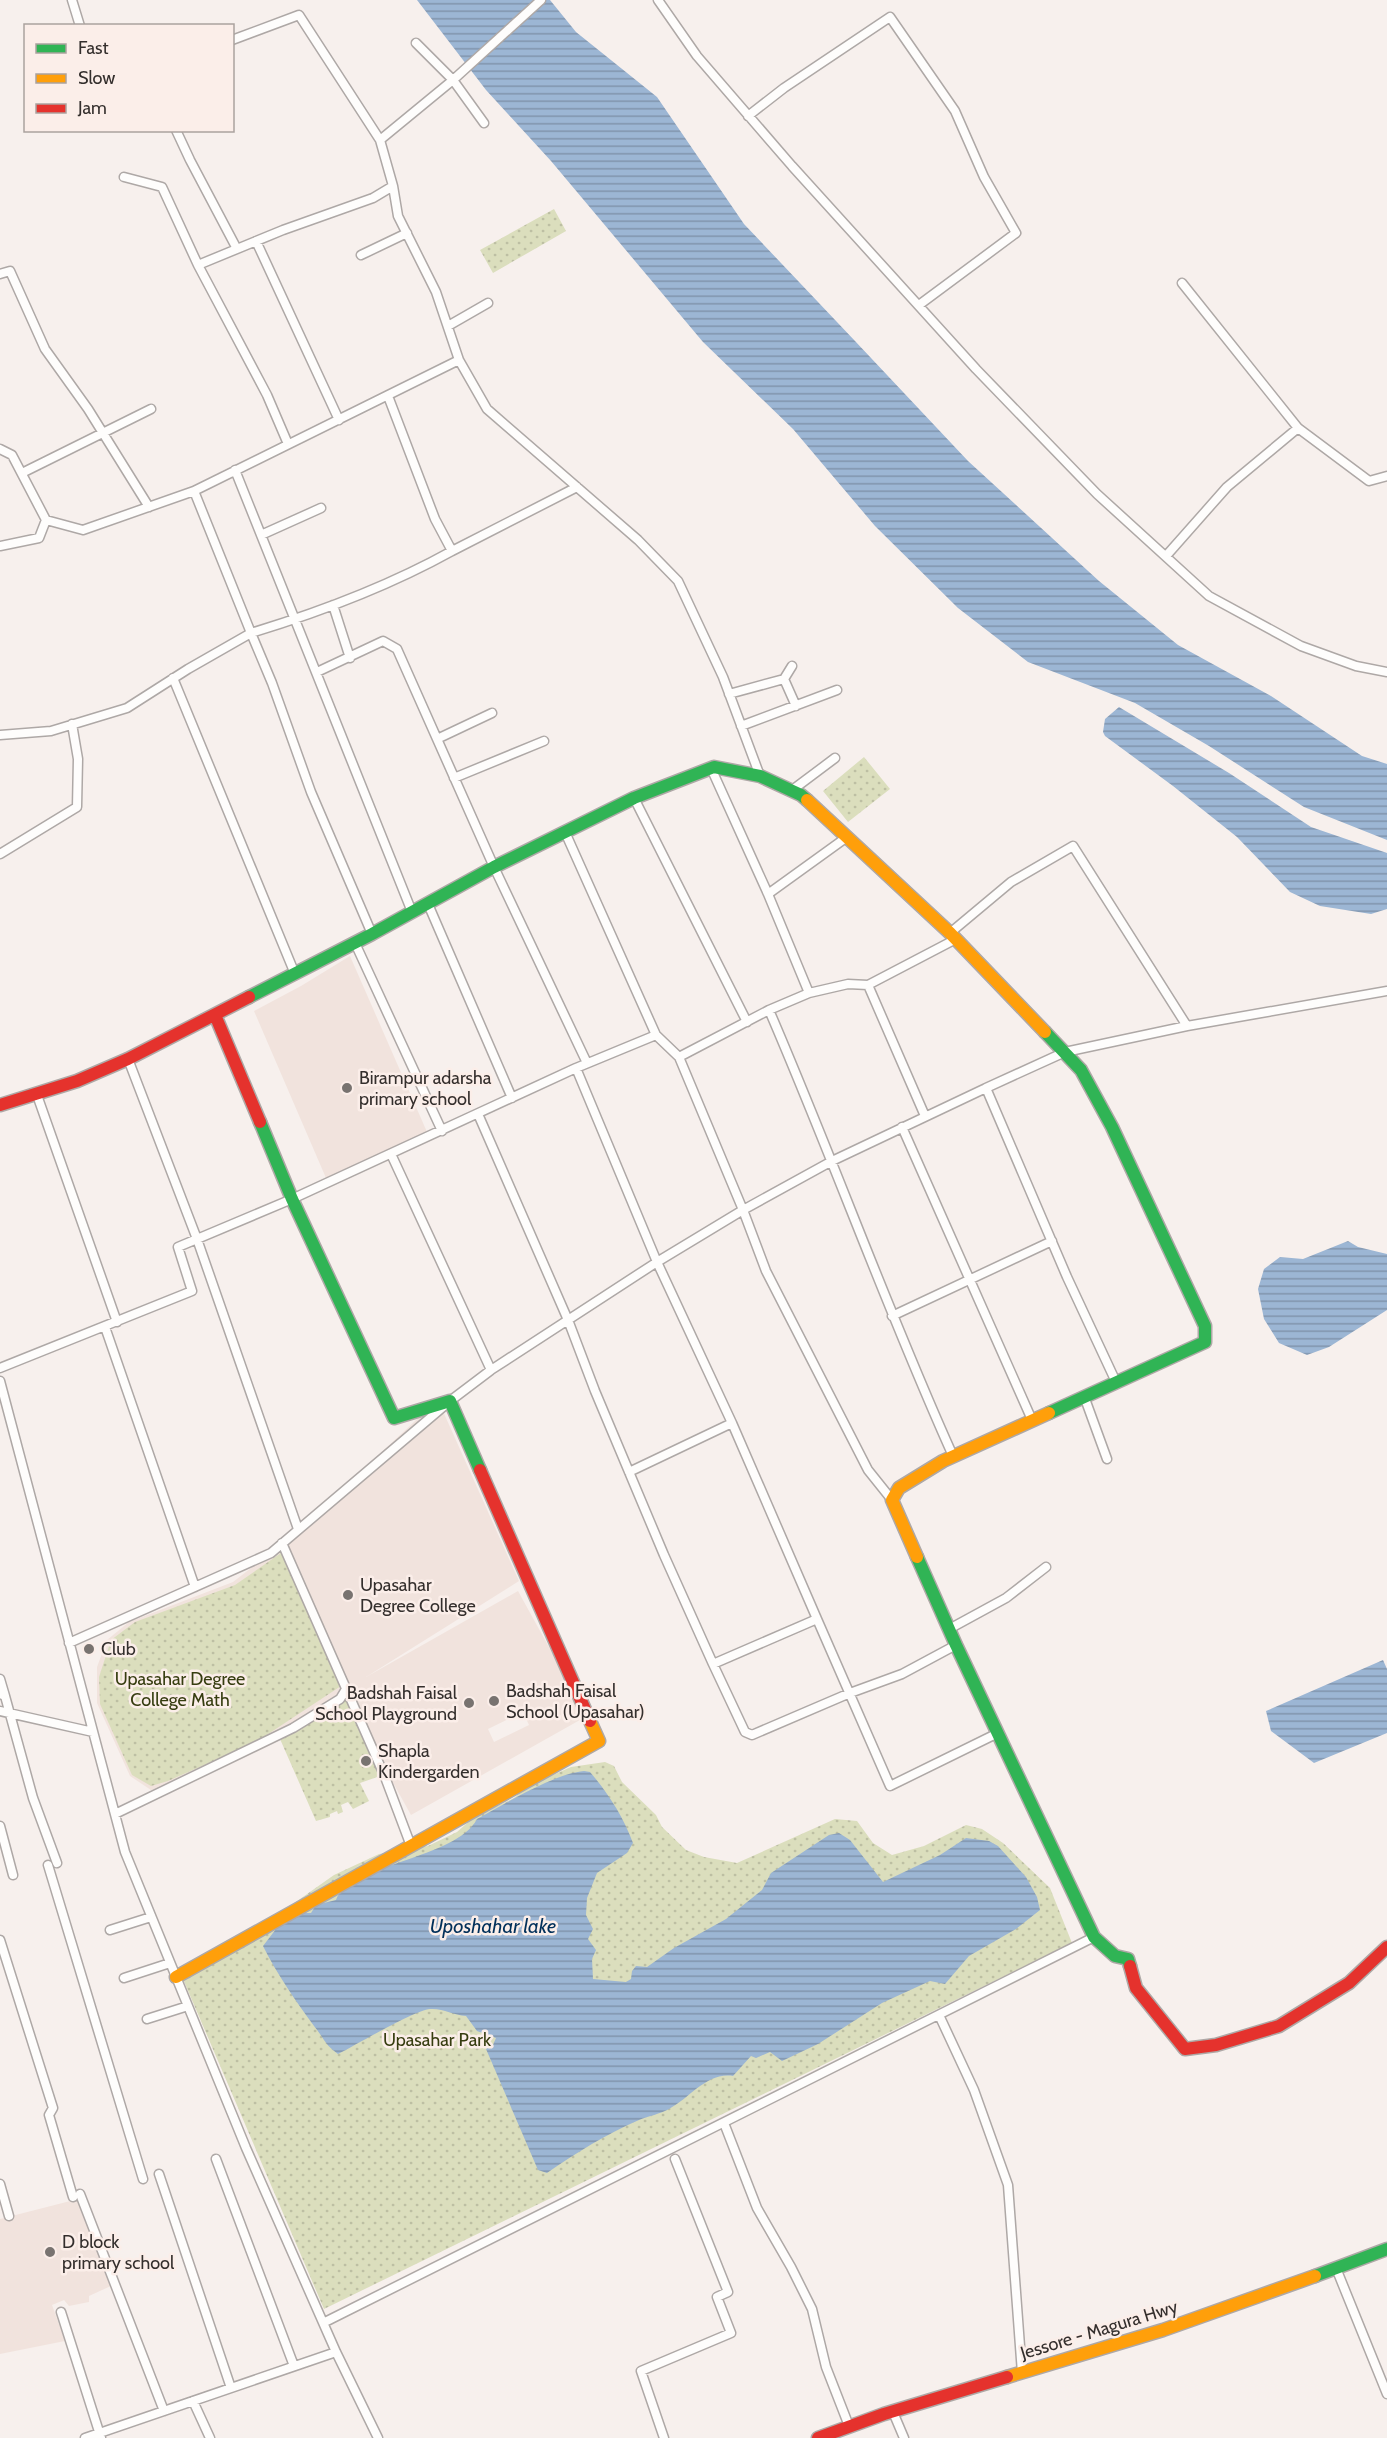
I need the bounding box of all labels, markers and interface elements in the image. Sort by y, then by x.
legend [24,24,234,132]
text: Fast [78,37,109,59]
text: Slow [78,67,115,89]
text: Jam [77,97,107,119]
place label: Birampur adarsha primary school [359,1067,492,1110]
marker: Birampur adarsha primary school [340,1081,354,1095]
place label: Upasahar Degree College [360,1574,476,1617]
marker: Upasahar Degree College [341,1588,355,1602]
place label: Club [101,1638,136,1660]
marker: Club [82,1642,96,1656]
park label: Upasahar Degree College Math [115,1668,245,1711]
place label: Badshah Faisal School (Upasahar) [506,1680,645,1723]
place label: Badshah Faisal School Playground [315,1682,458,1725]
marker: Badshah Faisal School (Upasahar) [487,1694,501,1708]
marker: Badshah Faisal School Playground [462,1696,476,1710]
place label: Shapla Kindergarden [378,1740,480,1783]
marker: Shapla Kindergarden [359,1754,373,1768]
water label: Uposhahar lake [430,1914,556,1938]
park label: Upasahar Park [383,2029,492,2051]
place label: D block primary school [62,2231,175,2274]
marker: D block primary school [43,2245,57,2259]
street label: Jessore - Magura Hwy [1017,2296,1180,2365]

